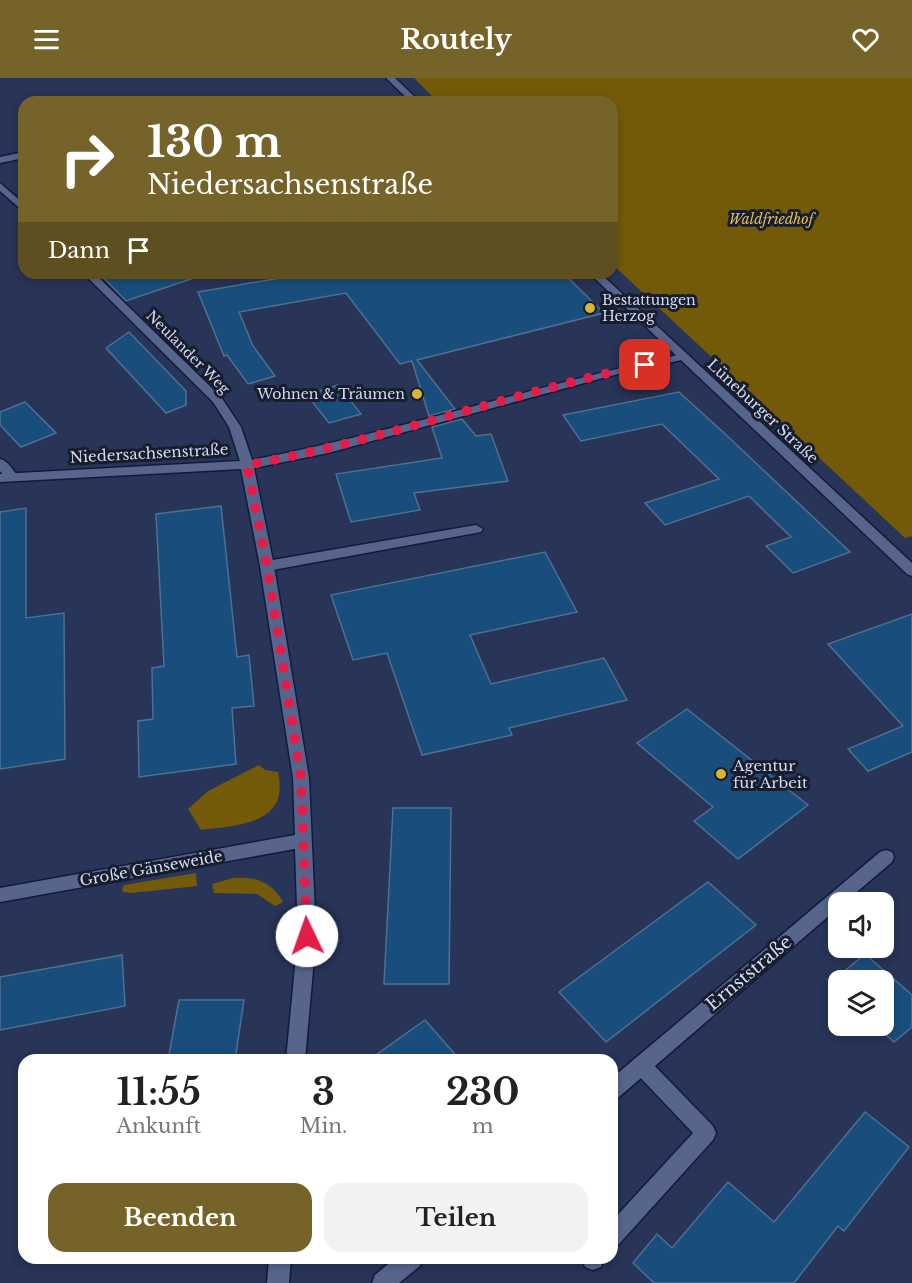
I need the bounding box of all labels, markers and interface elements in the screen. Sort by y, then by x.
icon: menu [30,23,63,56]
text: Routely [400,23,512,56]
icon: heart [849,23,882,56]
text: 130 m [147,116,281,168]
icon: right [48,120,126,198]
text: Niedersachsenstraße [147,168,433,201]
park label: Waldfriedhof [729,210,816,228]
icon: arrive [122,234,155,267]
text: Dann [48,237,110,264]
place label: Bestattungen Herzog [602,291,696,325]
marker: Bestattungen Herzog [583,301,597,315]
street label: Neulander Weg [143,307,234,398]
pin [619,339,670,390]
icon: arrive [628,348,661,381]
street label: Lüneburger Straße [703,355,823,467]
place label: Wohnen & Träumen [256,385,405,403]
marker: Wohnen & Träumen [410,387,424,401]
street label: Niedersachsenstraße [69,439,229,467]
place label: Agentur für Arbeit [732,756,808,792]
marker: Agentur für Arbeit [714,767,728,781]
street label: Große Gänseweide [78,846,224,890]
map controls [828,892,894,1036]
button: sound [828,892,894,958]
position arrow [275,904,339,968]
street label: Ernststraße [702,931,796,1015]
button: layers [828,970,894,1036]
text: 11:55 [117,1070,201,1115]
text: 3 [312,1070,335,1115]
text: 230 [446,1070,519,1115]
text: Ankunft [117,1114,201,1138]
text: Min. [300,1114,347,1138]
text: m [472,1114,493,1138]
button: Beenden [48,1183,312,1252]
button: Teilen [324,1183,588,1252]

